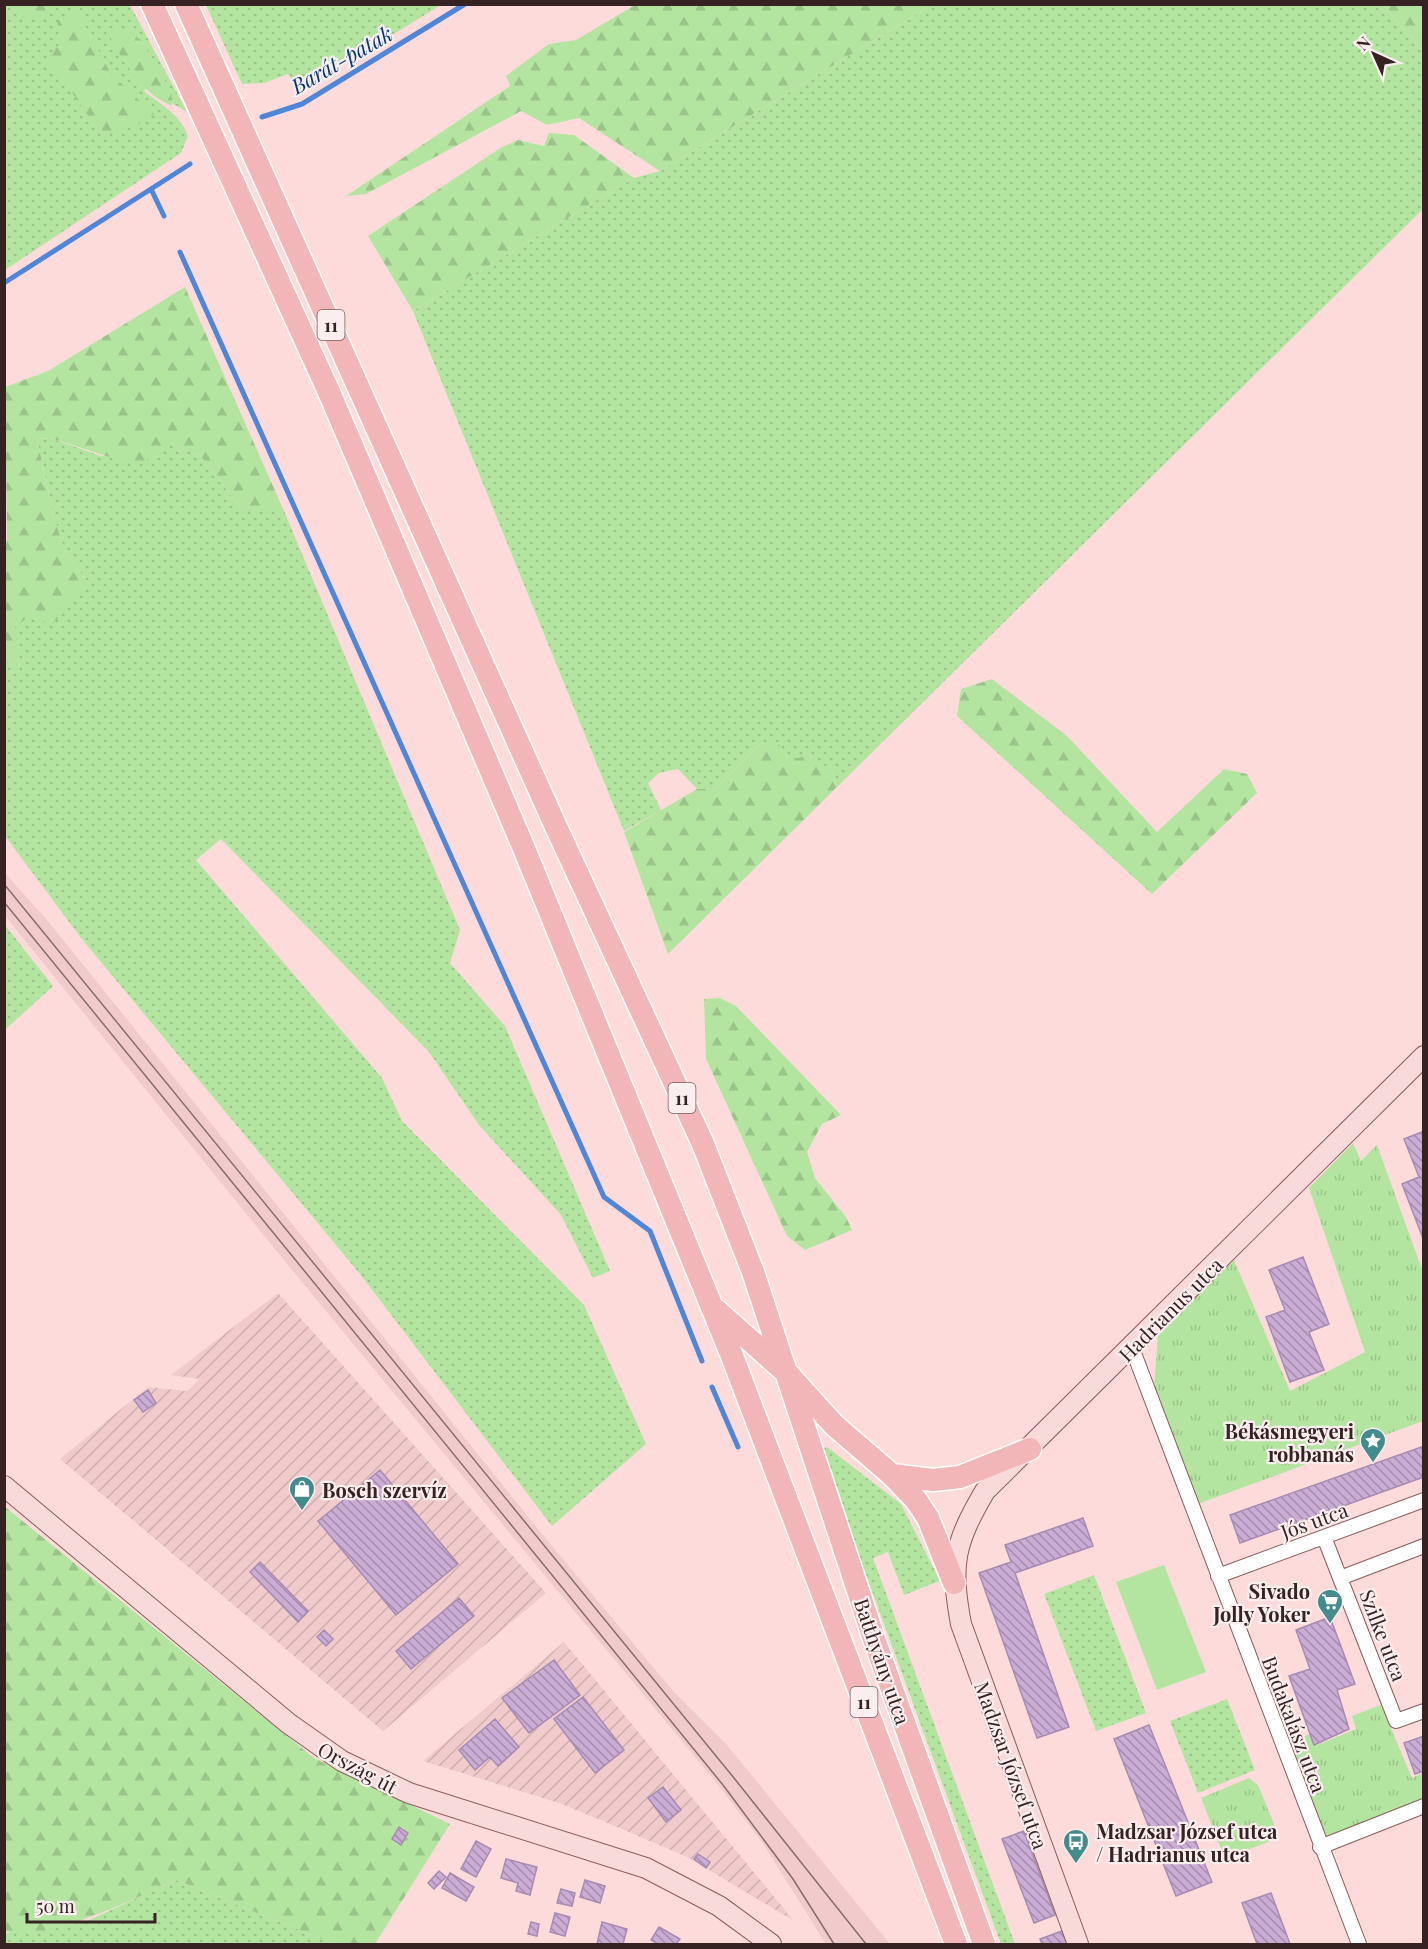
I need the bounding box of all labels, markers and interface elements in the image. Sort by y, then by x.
water label: Barát-patak [284,19,397,100]
north arrow [1344,24,1404,84]
text: N [1352,31,1375,55]
road number: 11 [318,310,344,340]
road number: 11 [668,1083,696,1113]
street label: Hadrianus utca [1112,1251,1228,1367]
place label: Békásmegyeri robbanás [1225,1417,1354,1467]
place icon: Békásmegyeri robbanás [1358,1426,1388,1464]
shop icon: Bosch szervíz [287,1474,317,1512]
place label: Bosch szervíz [322,1476,447,1503]
street label: Jós utca [1276,1495,1351,1545]
place label: Sivado Jolly Yoker [1212,1577,1311,1627]
street label: Szilke utca [1354,1585,1414,1685]
supermarket icon: Sivado Jolly Yoker [1315,1587,1345,1625]
street label: Batthyány utca [849,1594,917,1728]
street label: Budakalász utca [1257,1652,1333,1796]
street label: Madzsar József utca [969,1677,1055,1853]
road number: 11 [850,1687,878,1717]
street label: Ország út [314,1735,403,1800]
place label: Madzsar József utca / Hadrianus utca [1096,1817,1278,1867]
bus stop icon: Madzsar József utca / Hadrianus utca [1061,1827,1091,1865]
scale bar [27,1886,154,1924]
text: 50 m [36,1894,75,1918]

